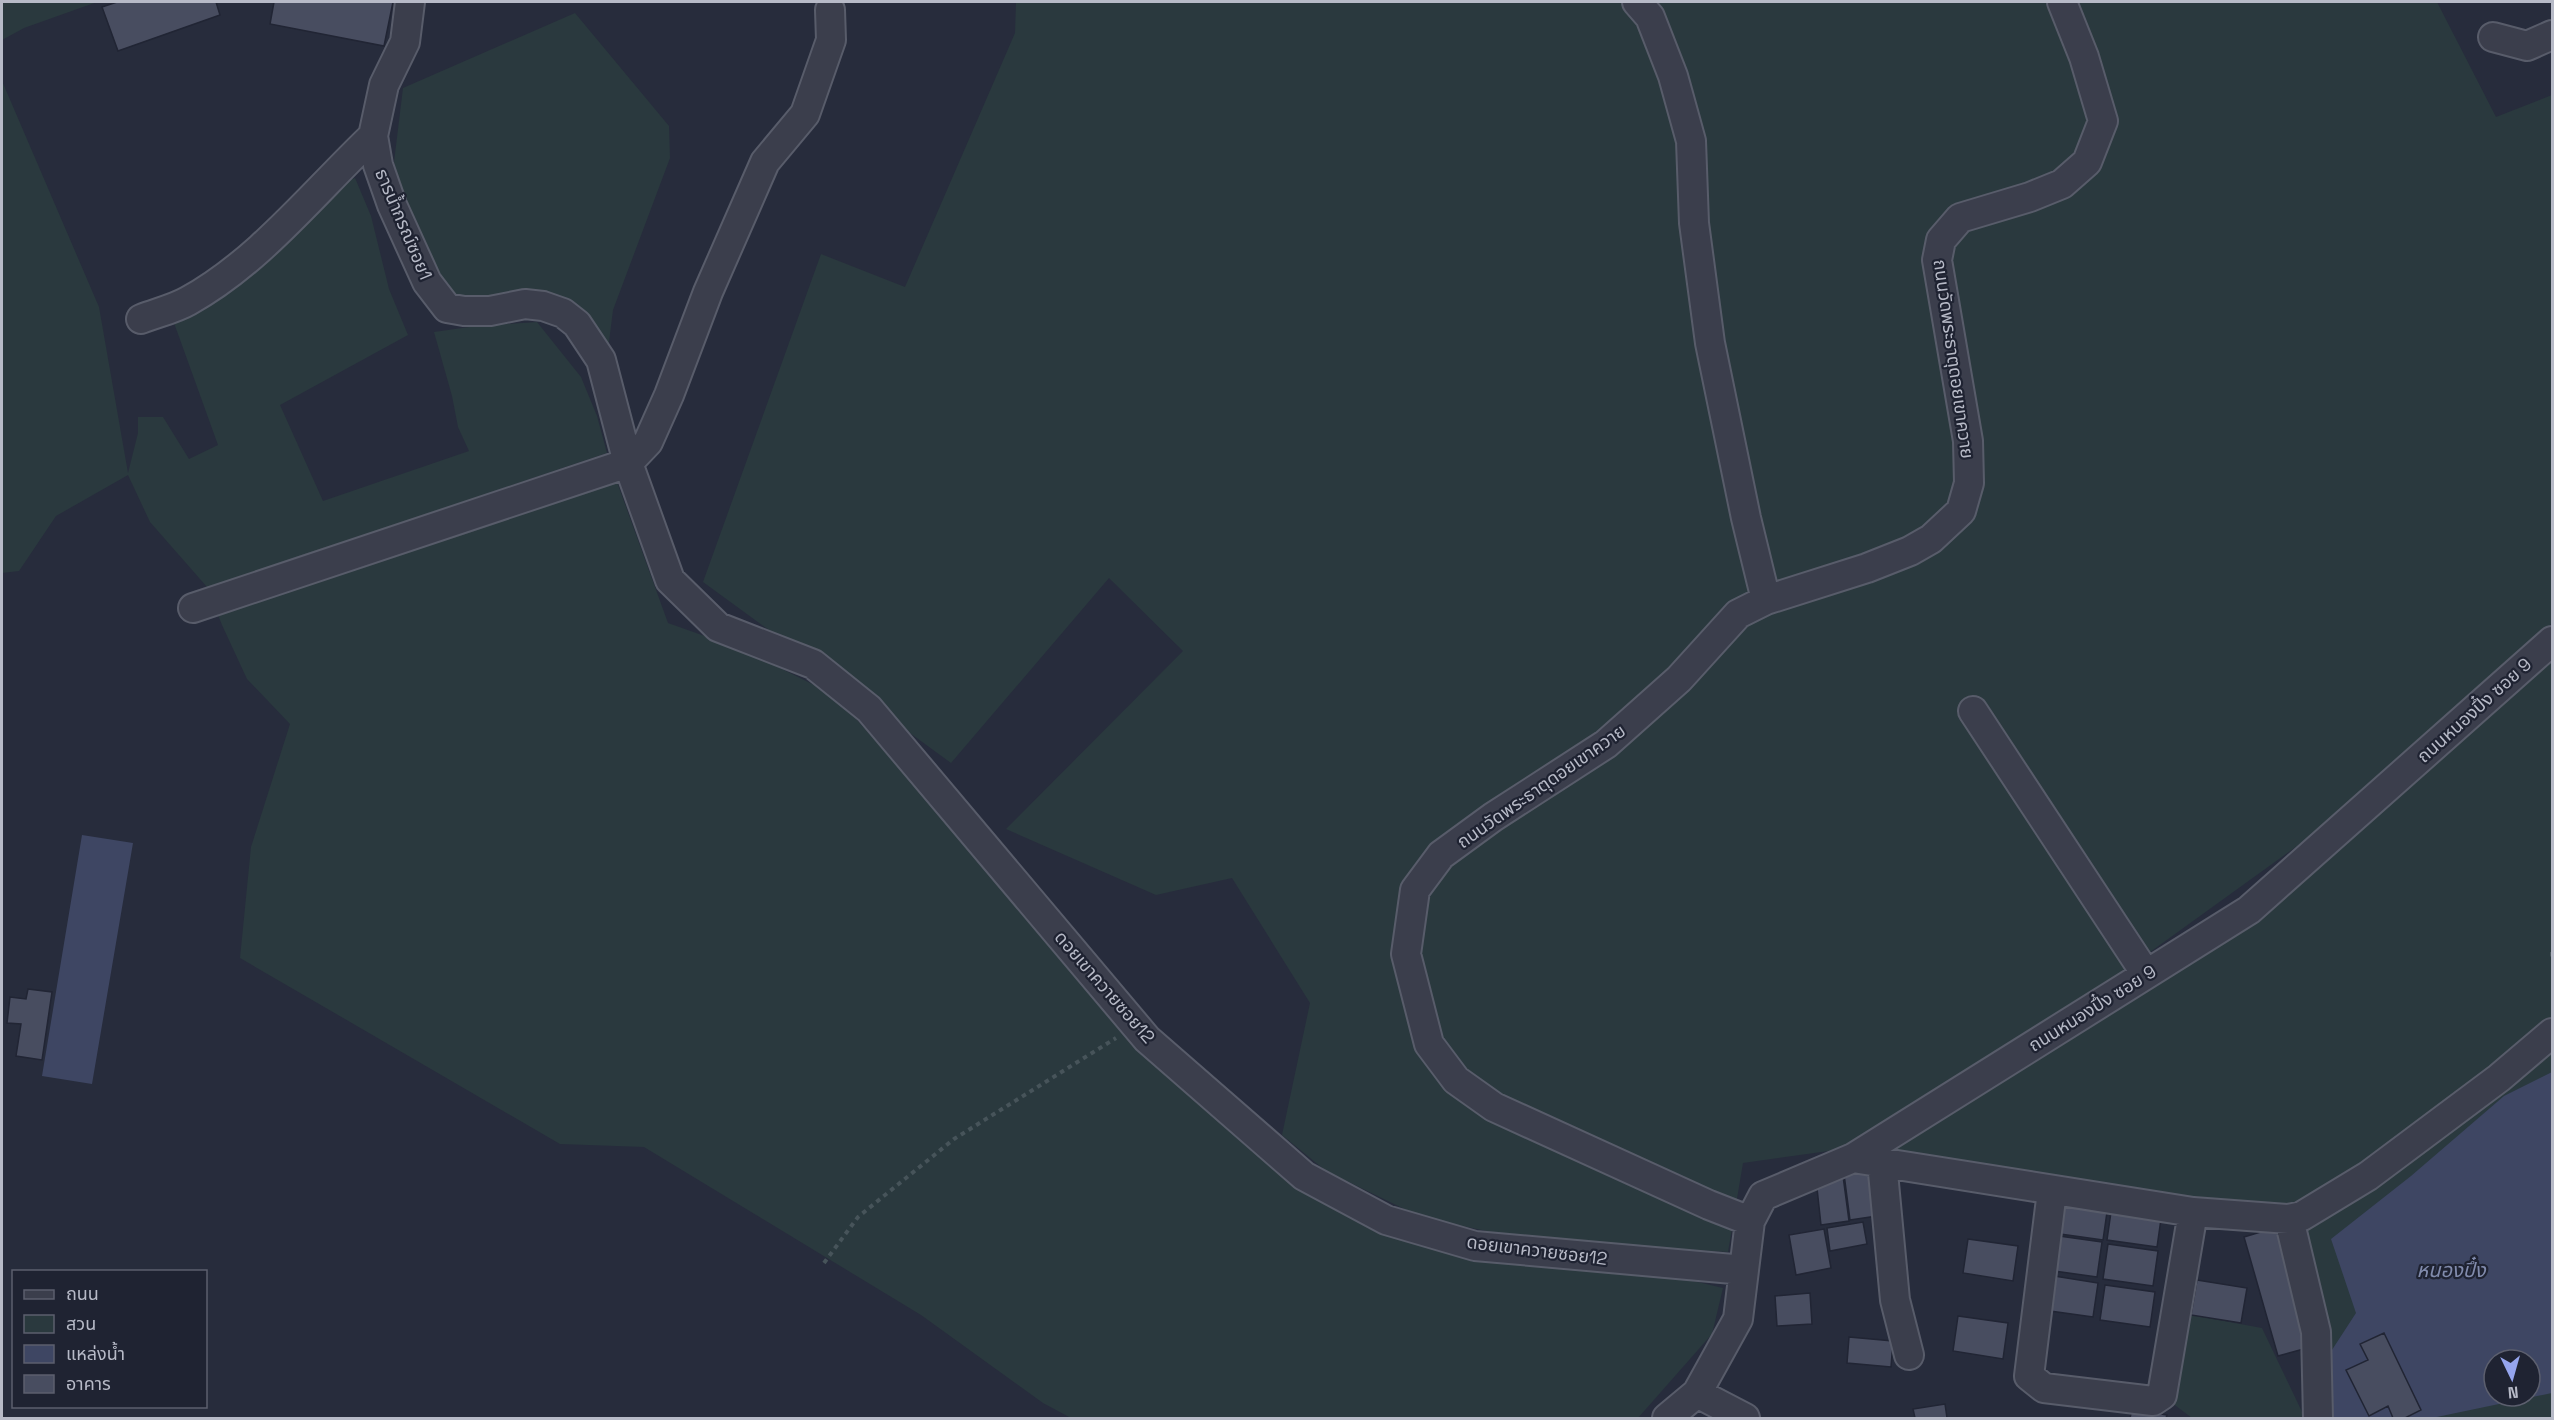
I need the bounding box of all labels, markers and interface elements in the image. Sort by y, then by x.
street label: ธารน้ำกรณ์ซอย1 [370,164,439,283]
street label: ถนนวัดพระธาตุดอยเขาควาย [1929,258,1979,460]
street label: ถนนหนองปึ๋ง ซอย 9 [2411,652,2536,768]
street label: ถนนวัดพระธาตุดอยเขาควาย [1452,719,1630,853]
street label: ดอยเขาควายซอย12 [1050,926,1160,1048]
street label: ถนนหนองปึ๋ง ซอย 9 [2023,959,2160,1057]
street label: ดอยเขาควายซอย12 [1465,1230,1609,1270]
water label: หนองปึ๋ง [2416,1256,2487,1283]
legend [12,1270,207,1408]
text: ถนน [66,1282,99,1305]
text: สวน [66,1312,96,1335]
text: แหล่งน้ำ [66,1341,125,1365]
north arrow [2482,1348,2542,1408]
text: อาคาร [66,1372,111,1395]
text: N [2507,1382,2520,1403]

